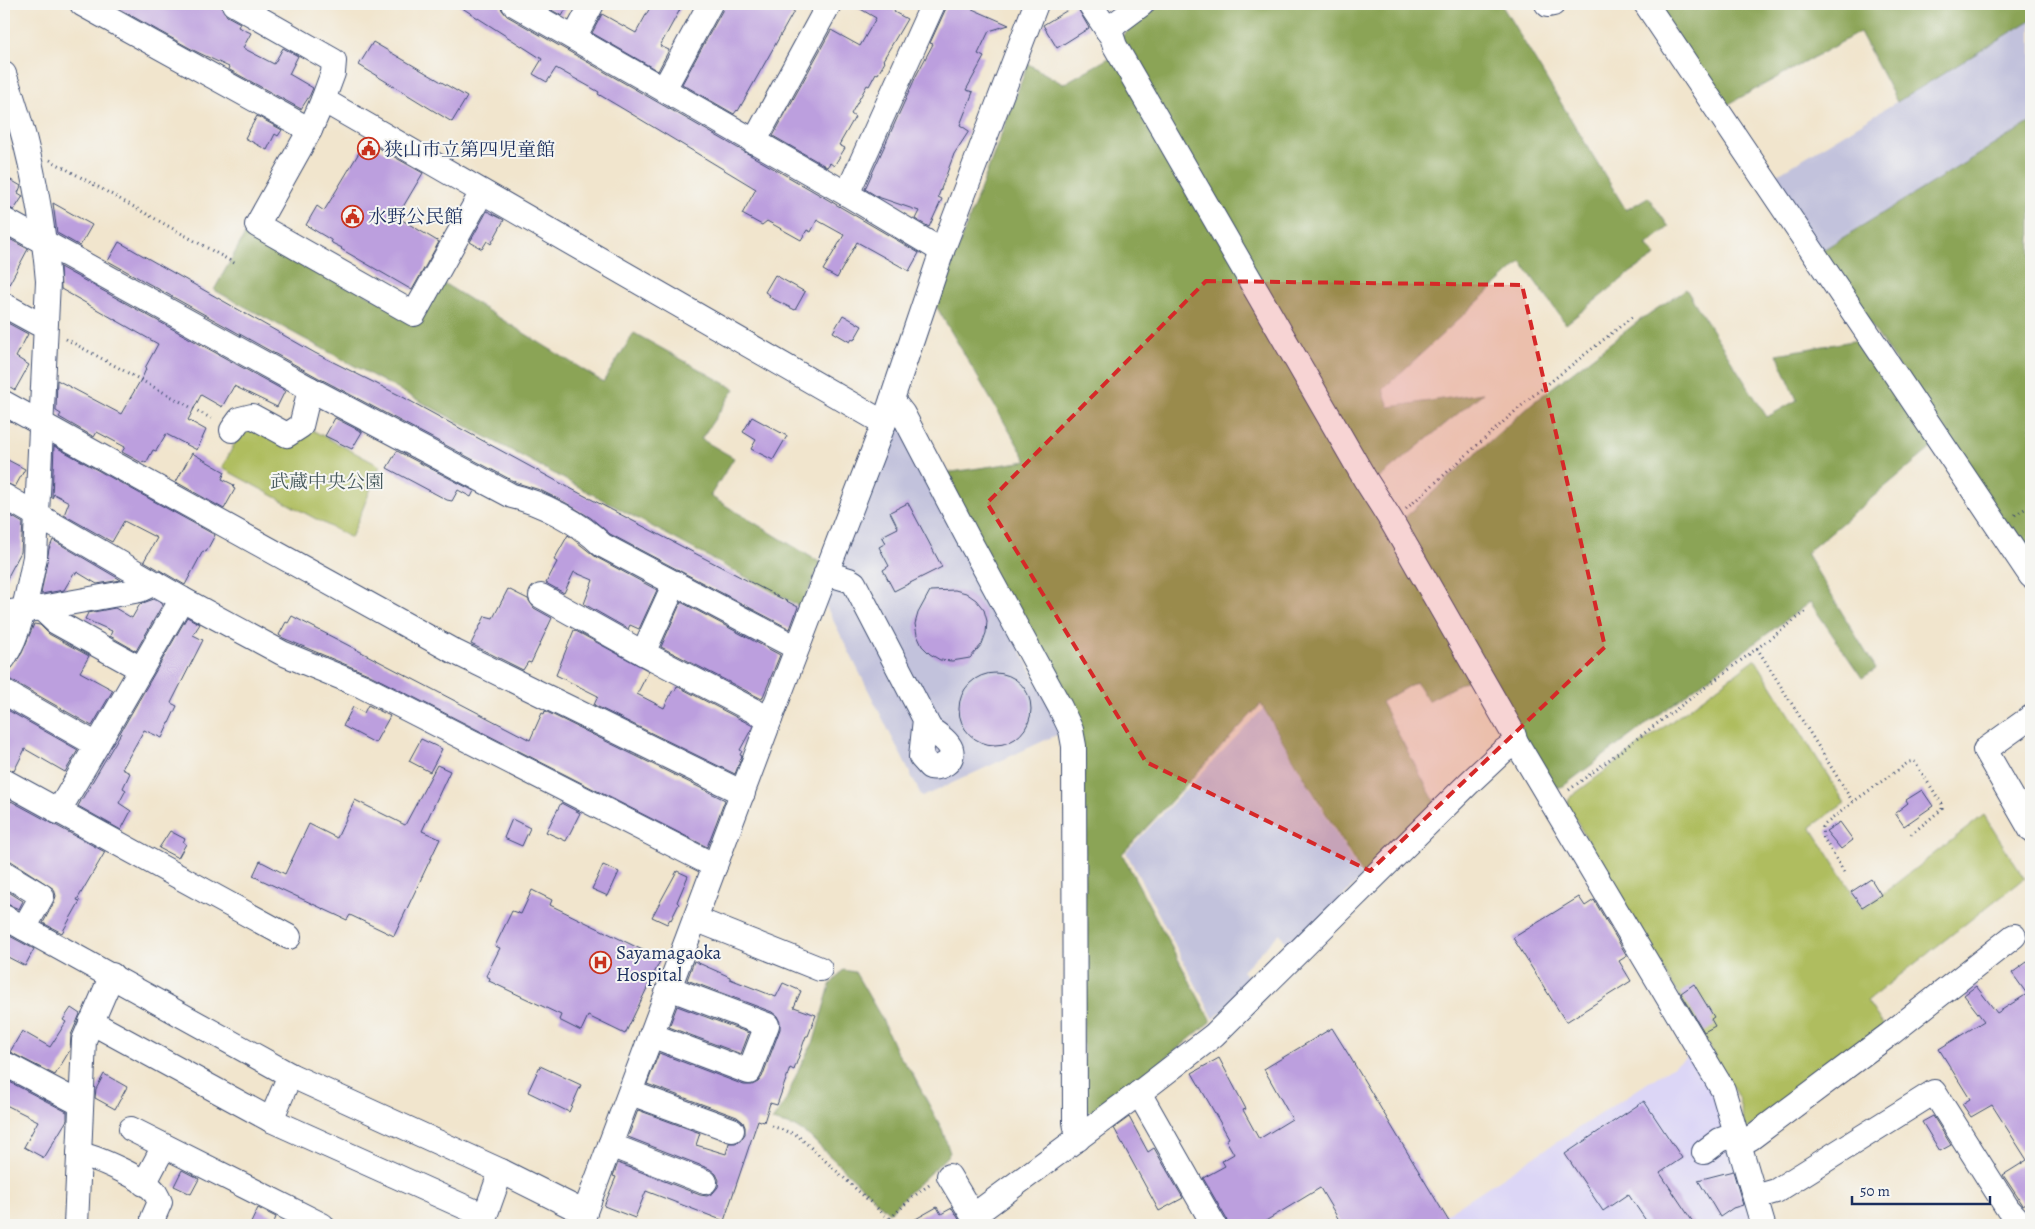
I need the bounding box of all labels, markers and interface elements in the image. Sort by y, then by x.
public building icon: 狭山市立第四児童館 [356,137,380,161]
place label: 狭山市立第四児童館 [384,137,555,163]
public building icon: 水野公民館 [340,204,364,228]
place label: 水野公民館 [368,204,463,230]
park label: 武蔵中央公園 [270,469,384,495]
place label: Sayamagaoka Hospital [616,940,722,988]
hospital icon: Sayamagaoka Hospital [588,951,612,975]
scale bar [1852,1174,1990,1206]
text: 50 m [1860,1181,1890,1201]

